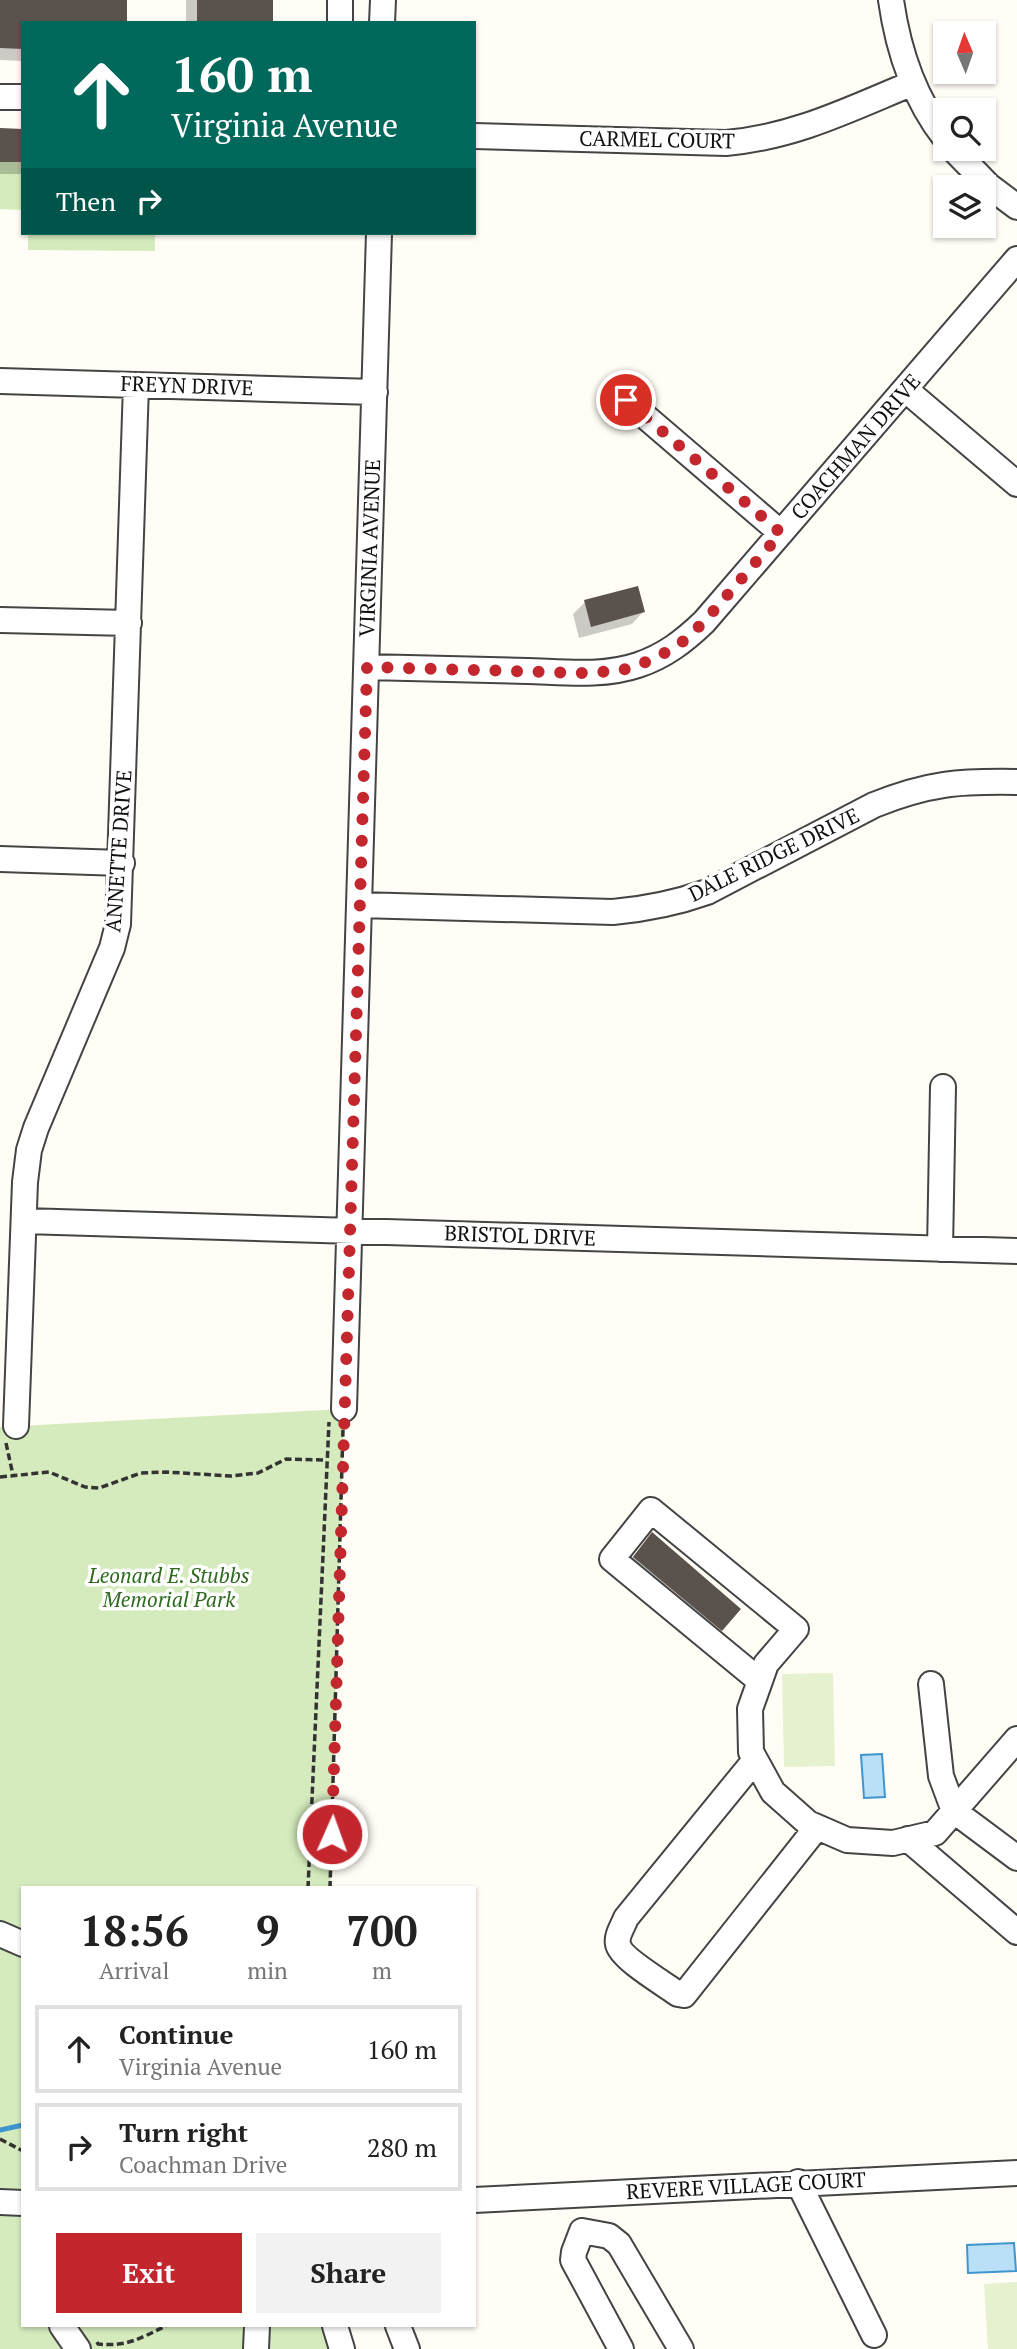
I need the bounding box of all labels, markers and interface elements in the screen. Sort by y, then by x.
north arrow [933,21,996,84]
map controls [933,21,996,238]
text: 160 m [171,41,313,106]
icon: ahead [56,49,147,140]
button: search [933,98,996,161]
text: Virginia Avenue [171,104,398,146]
street label: CARMEL COURT [579,124,735,154]
button: layers [933,175,996,238]
icon: right [130,182,168,220]
text: Then [56,184,116,218]
street label: COACHMAN DRIVE [784,367,926,525]
street label: FREYN DRIVE [120,369,254,401]
pin [596,370,656,430]
icon: arrive [607,381,645,419]
street label: VIRGINIA AVENUE [352,458,386,638]
street label: ANNETTE DRIVE [98,769,138,933]
street label: DALE RIDGE DRIVE [684,801,864,908]
street label: BRISTOL DRIVE [444,1218,596,1252]
park label: Leonard E. Stubbs Memorial Park [87,1561,250,1613]
position arrow [295,1797,369,1871]
text: 18:56 [80,1902,189,1958]
text: 9 [256,1902,279,1958]
text: 700 [346,1902,417,1958]
text: Arrival [99,1955,169,1986]
text: min [247,1955,288,1986]
text: m [372,1955,392,1986]
text: Continue [119,2017,233,2051]
icon: ahead [60,2030,98,2068]
text: 160 m [367,2032,437,2066]
text: Virginia Avenue [119,2051,282,2082]
text: Turn right [119,2115,248,2149]
icon: right [60,2128,98,2166]
text: 280 m [367,2130,437,2164]
text: Coachman Drive [119,2149,287,2180]
street label: REVERE VILLAGE COURT [625,2165,867,2205]
button: Exit [56,2233,242,2313]
button: Share [256,2233,441,2313]

